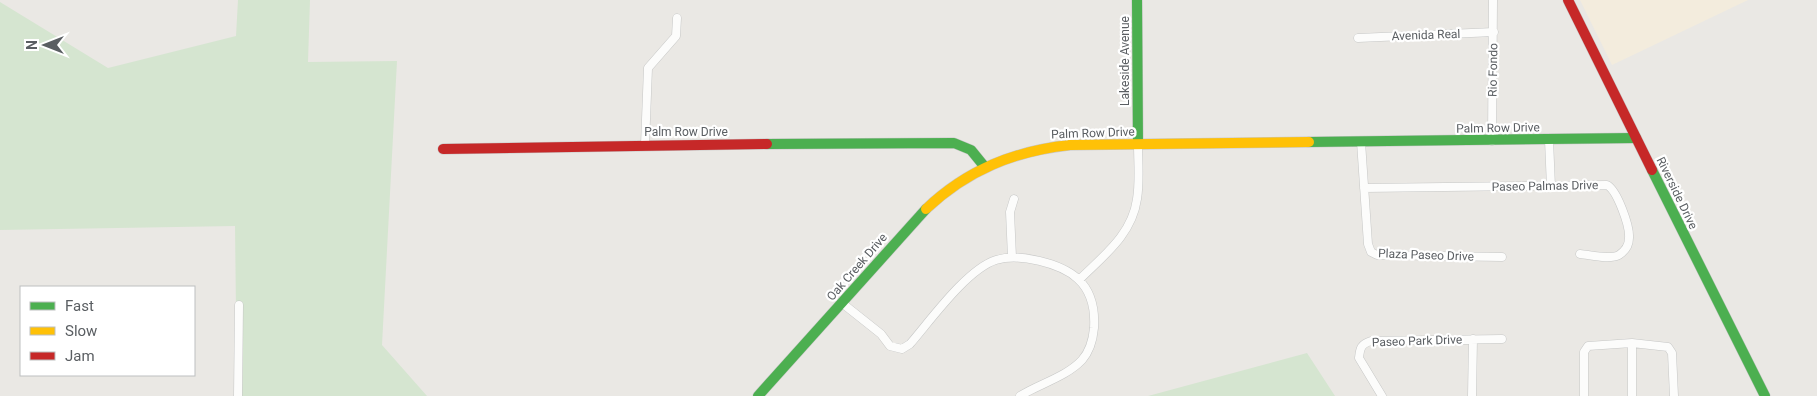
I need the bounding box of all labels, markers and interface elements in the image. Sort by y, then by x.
street label: Lakeside Avenue [1118,16,1132,106]
north arrow [20,20,70,70]
street label: Avenida Real [1391,27,1461,43]
text: N [24,40,40,50]
street label: Rio Fondo [1486,43,1500,97]
street label: Palm Row Drive [1456,120,1540,136]
street label: Palm Row Drive [644,125,728,139]
street label: Palm Row Drive [1051,125,1135,141]
street label: Riverside Drive [1653,155,1701,231]
street label: Paseo Palmas Drive [1492,178,1598,194]
street label: Oak Creek Drive [824,231,890,303]
street label: Plaza Paseo Drive [1378,246,1474,264]
legend [20,286,195,376]
text: Fast [65,297,94,315]
text: Slow [65,322,97,340]
street label: Paseo Park Drive [1372,332,1462,350]
text: Jam [65,347,95,365]

